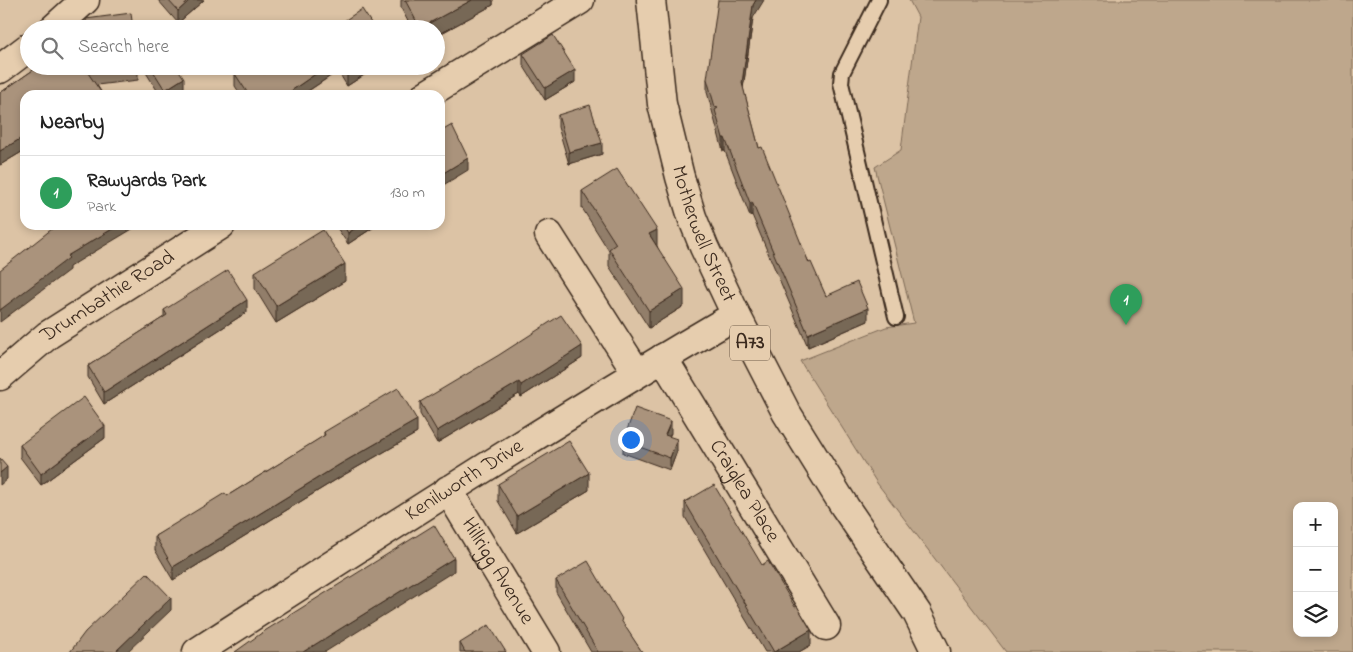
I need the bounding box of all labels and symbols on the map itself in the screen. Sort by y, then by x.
street label: Motherwell Street [663,162,743,307]
street label: Drumbathie Road [34,243,181,351]
pin: 1 [1110,284,1142,325]
road number: A73 [730,326,770,360]
your location [618,427,644,453]
street label: Kenilworth Drive [400,432,530,529]
street label: Craiglea Place [701,434,787,549]
street label: Hillrigg Avenue [453,512,541,631]

